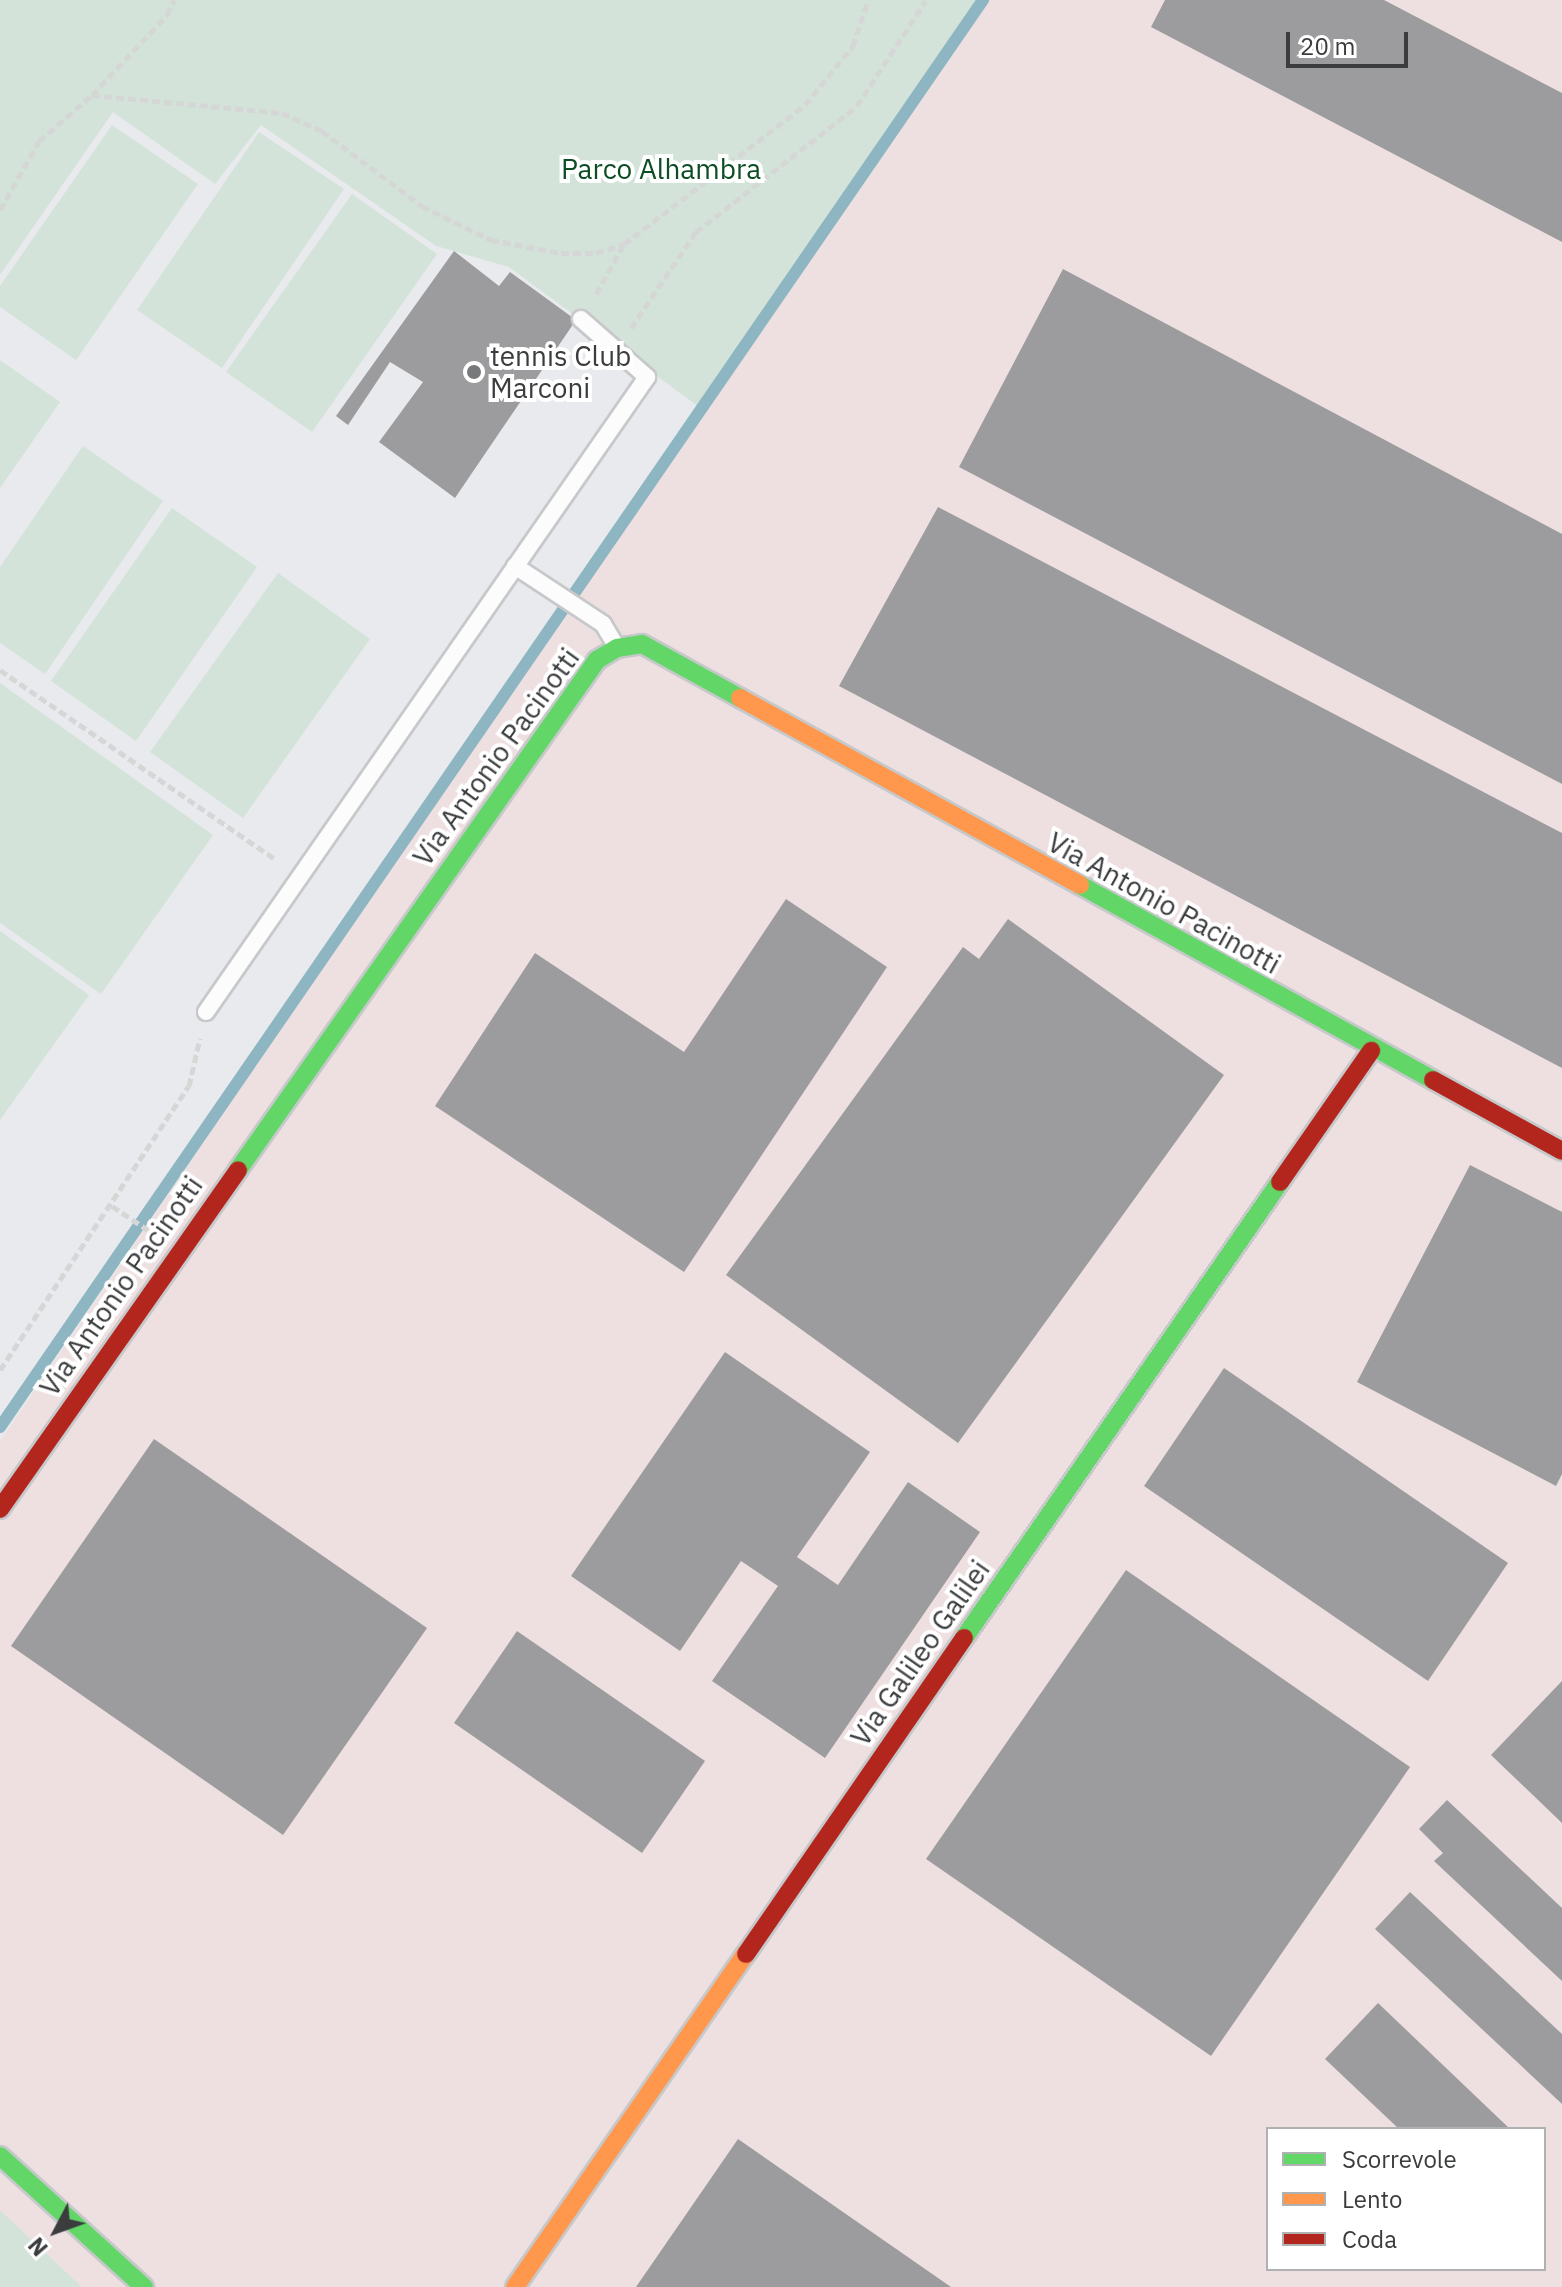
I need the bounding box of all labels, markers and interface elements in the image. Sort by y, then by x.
scale bar [1290,16,1412,66]
text: 20 m [1300,30,1355,62]
park label: Parco Alhambra [561,152,761,186]
place label: tennis Club Marconi [490,339,631,405]
marker: tennis Club Marconi [465,363,483,381]
street label: Via Antonio Pacinotti [406,642,586,872]
street label: Via Antonio Pacinotti [1042,825,1286,981]
street label: Via Antonio Pacinotti [32,1170,210,1402]
street label: Via Galileo Galilei [843,1554,997,1752]
legend [1266,2127,1546,2271]
text: Scorrevole [1342,2143,1457,2175]
text: Lento [1342,2183,1402,2215]
north arrow [16,2191,96,2271]
text: Coda [1342,2223,1397,2255]
text: N [21,2232,54,2263]

